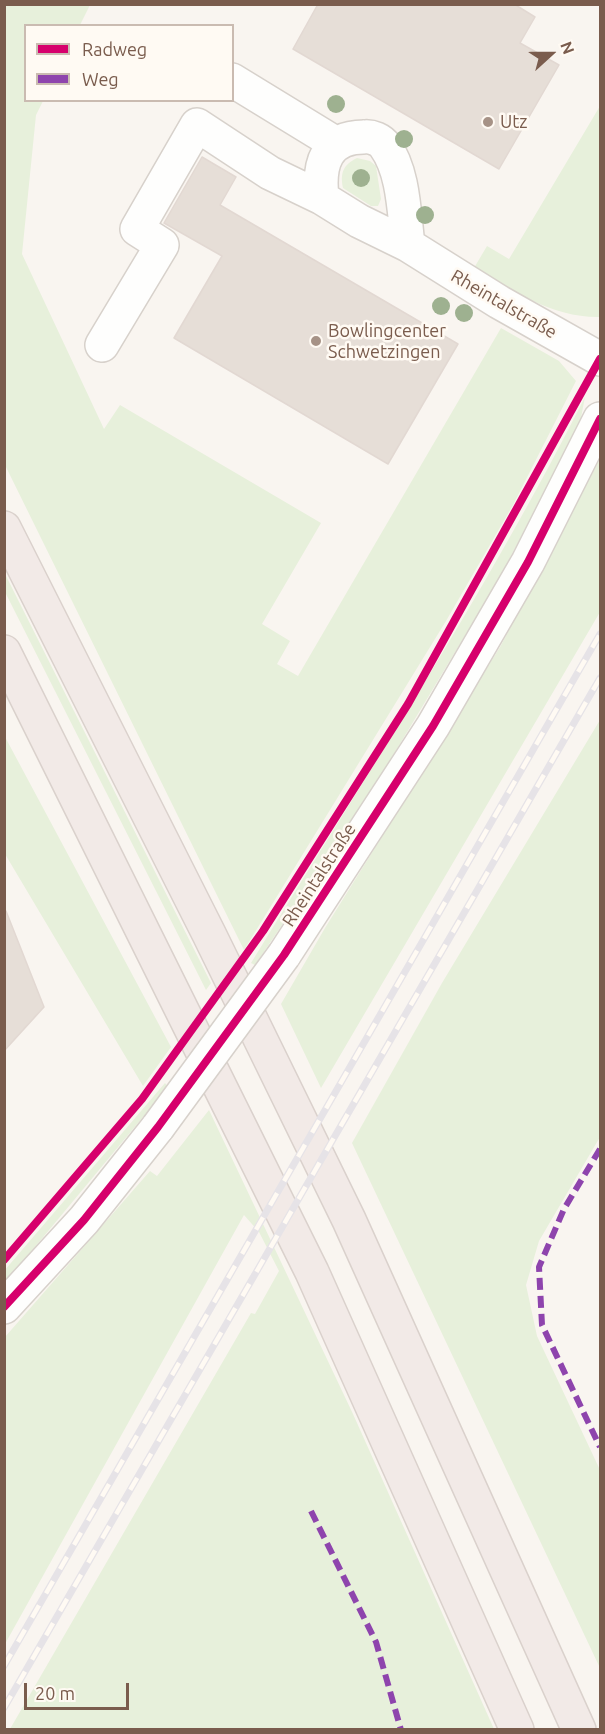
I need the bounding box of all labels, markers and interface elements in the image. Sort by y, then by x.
legend [24,24,234,102]
north arrow [521,24,581,84]
text: Radweg [82,39,147,59]
text: N [557,39,578,56]
text: Weg [82,69,119,89]
place label: Utz [500,111,528,133]
marker: Utz [481,115,495,129]
street label: Rheintalstraße [447,265,561,343]
place label: Bowlingcenter Schwetzingen [328,320,446,362]
marker: Bowlingcenter Schwetzingen [309,334,323,348]
street label: Rheintalstraße [278,819,360,931]
scale bar [27,1671,132,1709]
text: 20 m [35,1683,75,1703]

